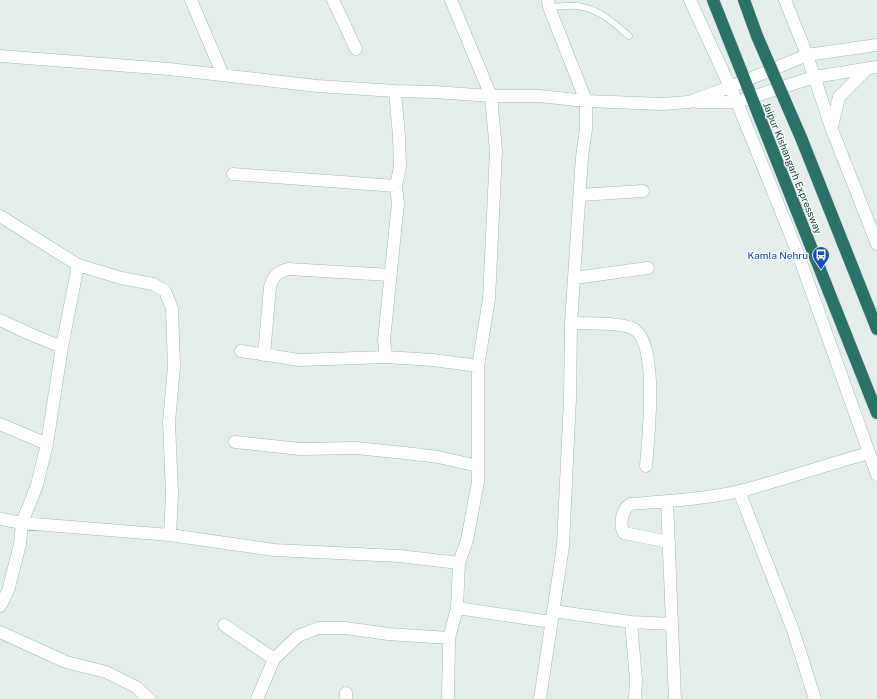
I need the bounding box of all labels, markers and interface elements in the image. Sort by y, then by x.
street label: Jaipur Kishangarh Expressway [761,100,825,236]
bus stop icon: Kamla Nehru [811,245,831,270]
place label: Kamla Nehru [748,249,808,261]

